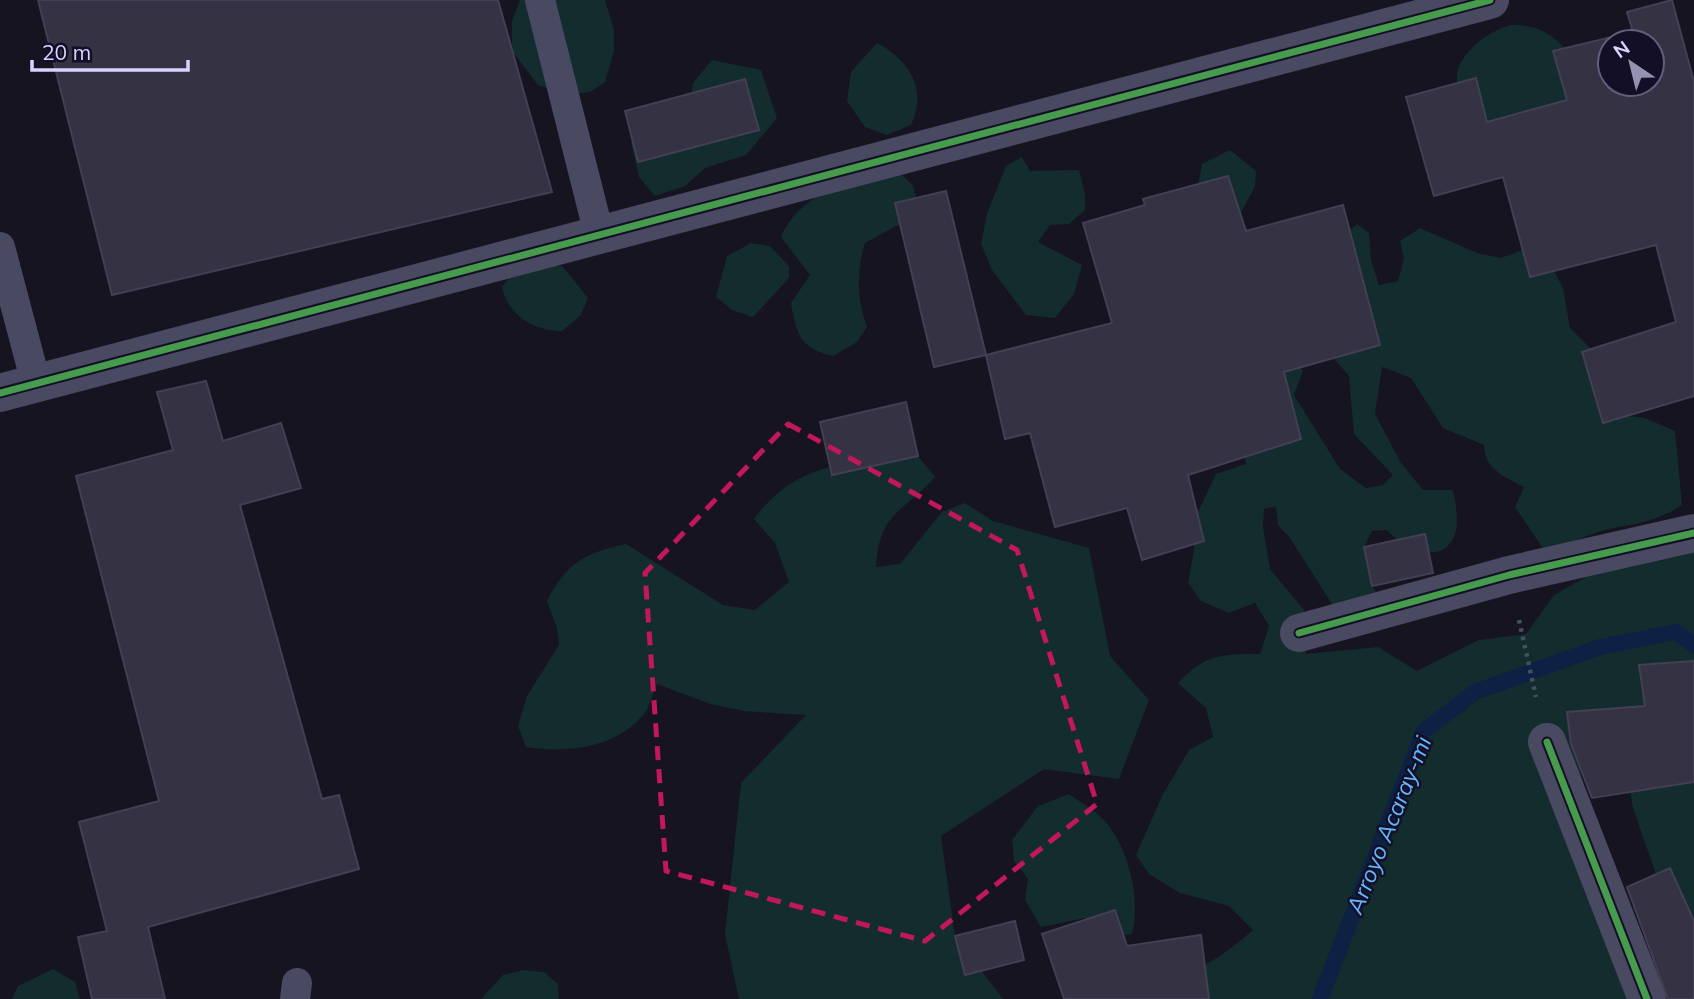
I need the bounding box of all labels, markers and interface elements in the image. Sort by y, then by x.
scale bar [32,28,187,72]
north arrow [1596,28,1666,98]
text: N [1608,35,1634,63]
text: 20 m [42,39,91,65]
water label: Arroyo Acaray-mi [1339,731,1438,919]

